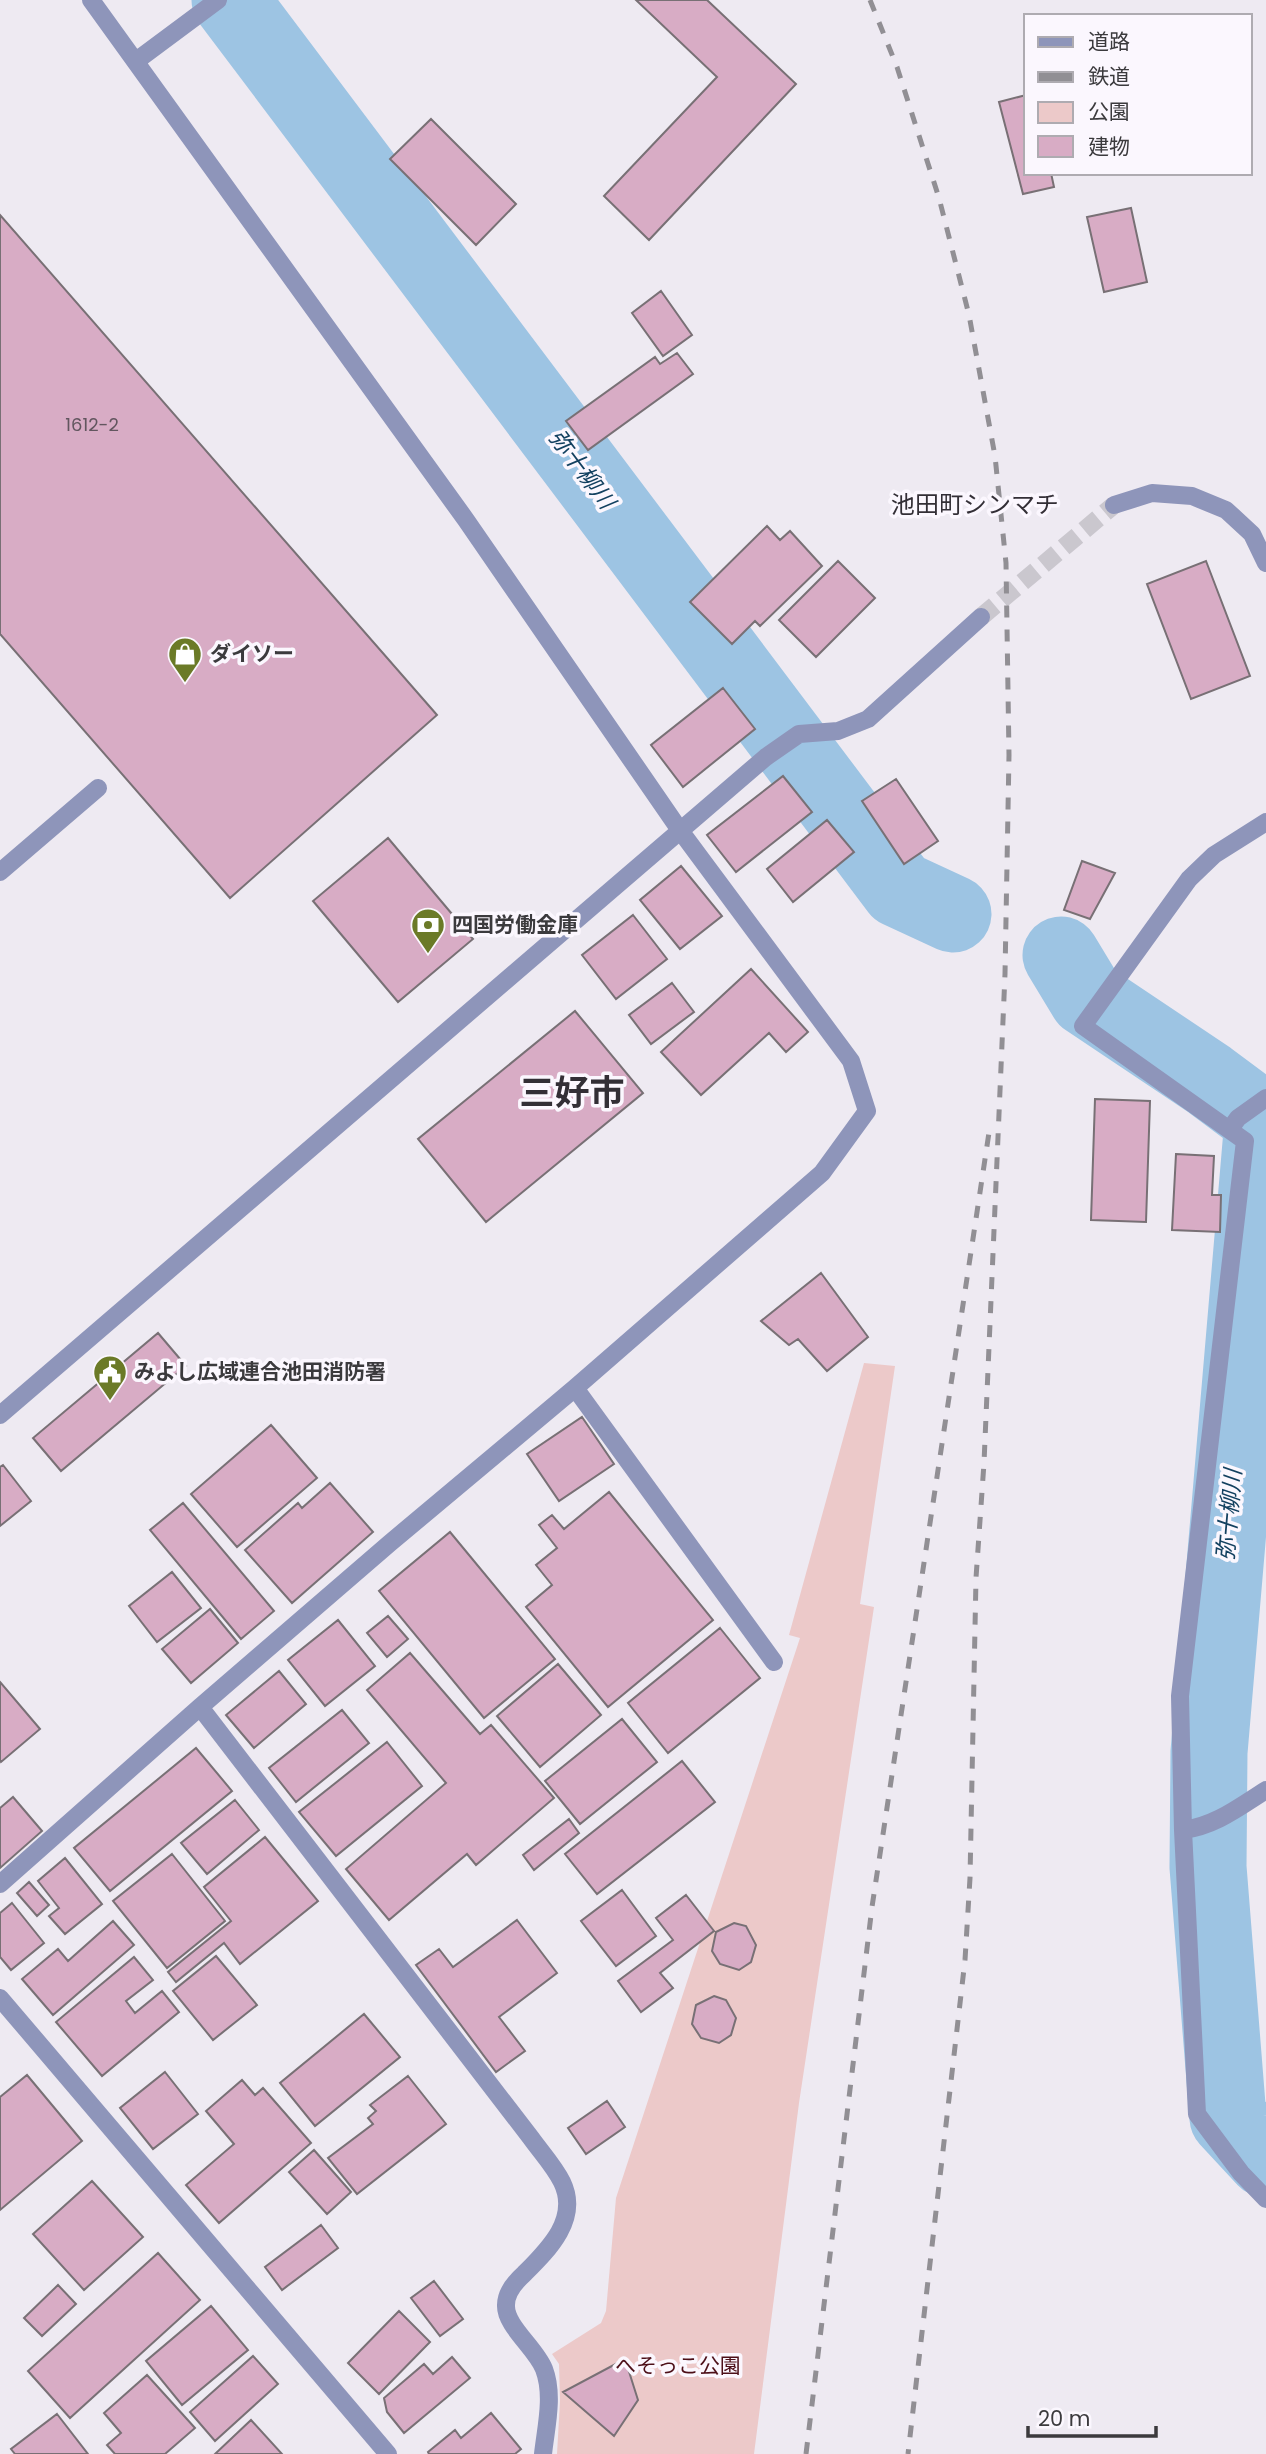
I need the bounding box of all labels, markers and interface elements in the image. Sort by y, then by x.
legend [1024,14,1252,175]
text: 道路 [1088,27,1130,56]
text: 鉄道 [1088,62,1130,91]
text: 公園 [1088,97,1130,126]
text: 建物 [1088,132,1130,161]
house number: 1612-2 [65,412,119,437]
water label: 弥十柳川 [542,423,624,518]
district label: 池田町シンマチ [891,488,1059,521]
shop icon: ダイソー [166,635,204,684]
place label: ダイソー [210,639,294,668]
bank icon: 四国労働金庫 [409,906,447,955]
place label: 四国労働金庫 [452,910,578,939]
district label: 三好市 [519,1068,625,1117]
public building icon: みよし広域連合池田消防署 [91,1353,129,1402]
place label: みよし広域連合池田消防署 [134,1357,386,1386]
water label: 弥十柳川 [1209,1465,1249,1562]
park label: へそっこ公園 [615,2351,741,2380]
scale bar [1028,2394,1156,2438]
text: 20 m [1038,2404,1091,2433]

